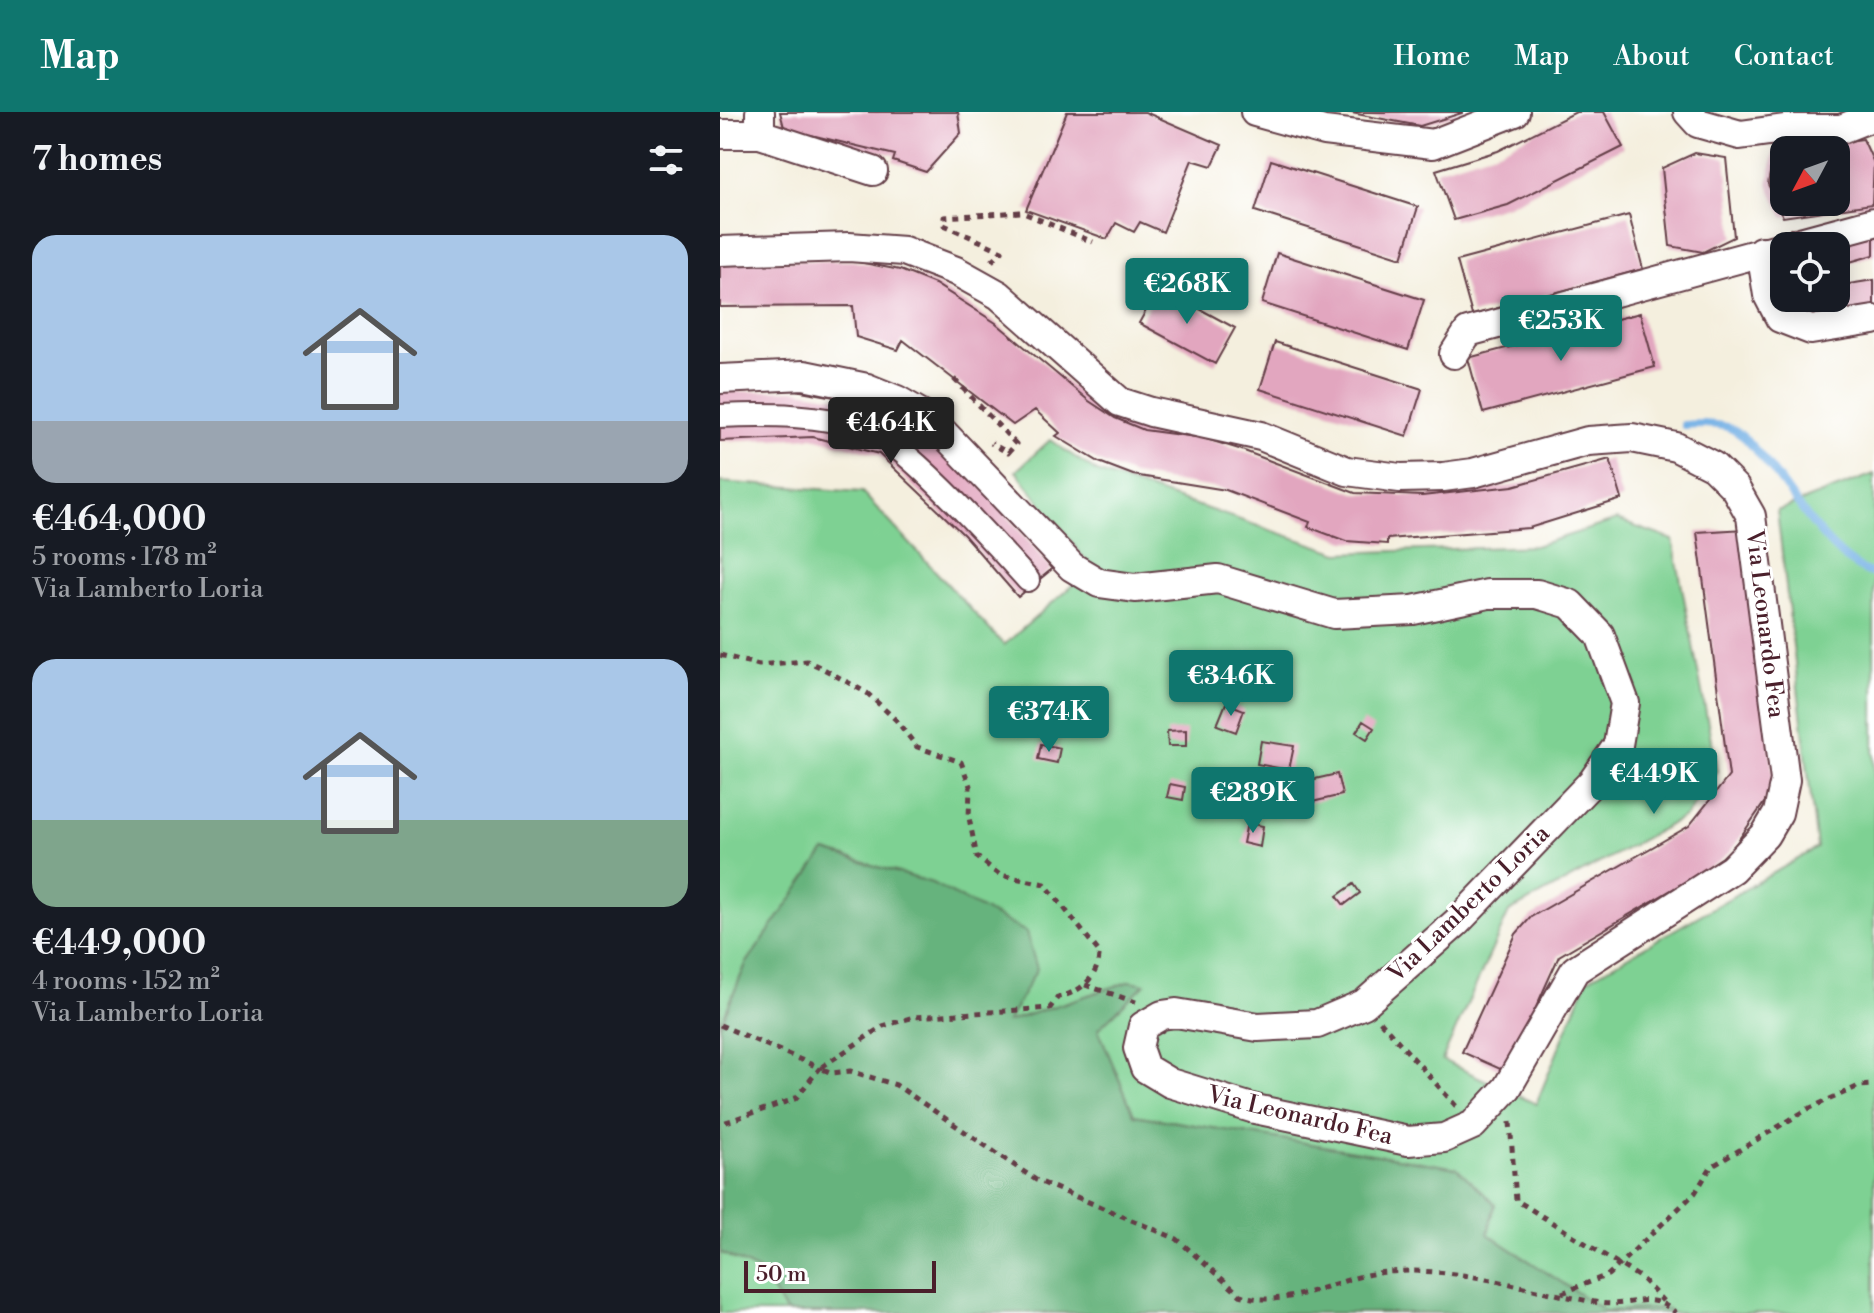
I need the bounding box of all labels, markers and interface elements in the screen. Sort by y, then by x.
text: Map [40,33,120,80]
text: Home [1394,39,1470,74]
text: Map [1514,39,1569,74]
text: About [1613,39,1690,74]
text: Contact [1734,39,1834,74]
north arrow [1770,136,1850,216]
map controls [1770,136,1850,312]
icon: filters [644,138,688,182]
text: 7 homes [32,139,162,181]
button: locate [1770,232,1850,312]
pin: €268K [1131,258,1243,326]
text: €268K [1143,268,1231,300]
icon: home [288,287,432,431]
pin: €253K [1505,295,1617,363]
text: €253K [1518,305,1604,337]
pin: €464K [835,397,947,465]
text: €464K [846,407,936,439]
text: €464,000 [32,499,206,541]
street label: Via Leonardo Fea [1738,527,1792,721]
text: 5 rooms · 178 m² [32,541,217,573]
text: Via Lamberto Loria [32,573,263,605]
pin: €346K [1175,650,1287,718]
text: €346K [1187,660,1275,692]
pin: €374K [993,686,1105,754]
text: €374K [1007,696,1091,728]
icon: home [288,711,432,855]
pin: €449K [1598,748,1710,816]
text: €449K [1609,758,1699,790]
pin: €289K [1197,767,1309,835]
text: €289K [1209,777,1297,809]
street label: Via Lamberto Loria [1381,818,1557,990]
text: €449,000 [32,923,206,965]
text: 4 rooms · 152 m² [32,965,220,997]
text: Via Lamberto Loria [32,997,263,1029]
street label: Via Leonardo Fea [1203,1080,1396,1152]
scale bar [744,1257,936,1293]
text: 50 m [756,1261,807,1288]

